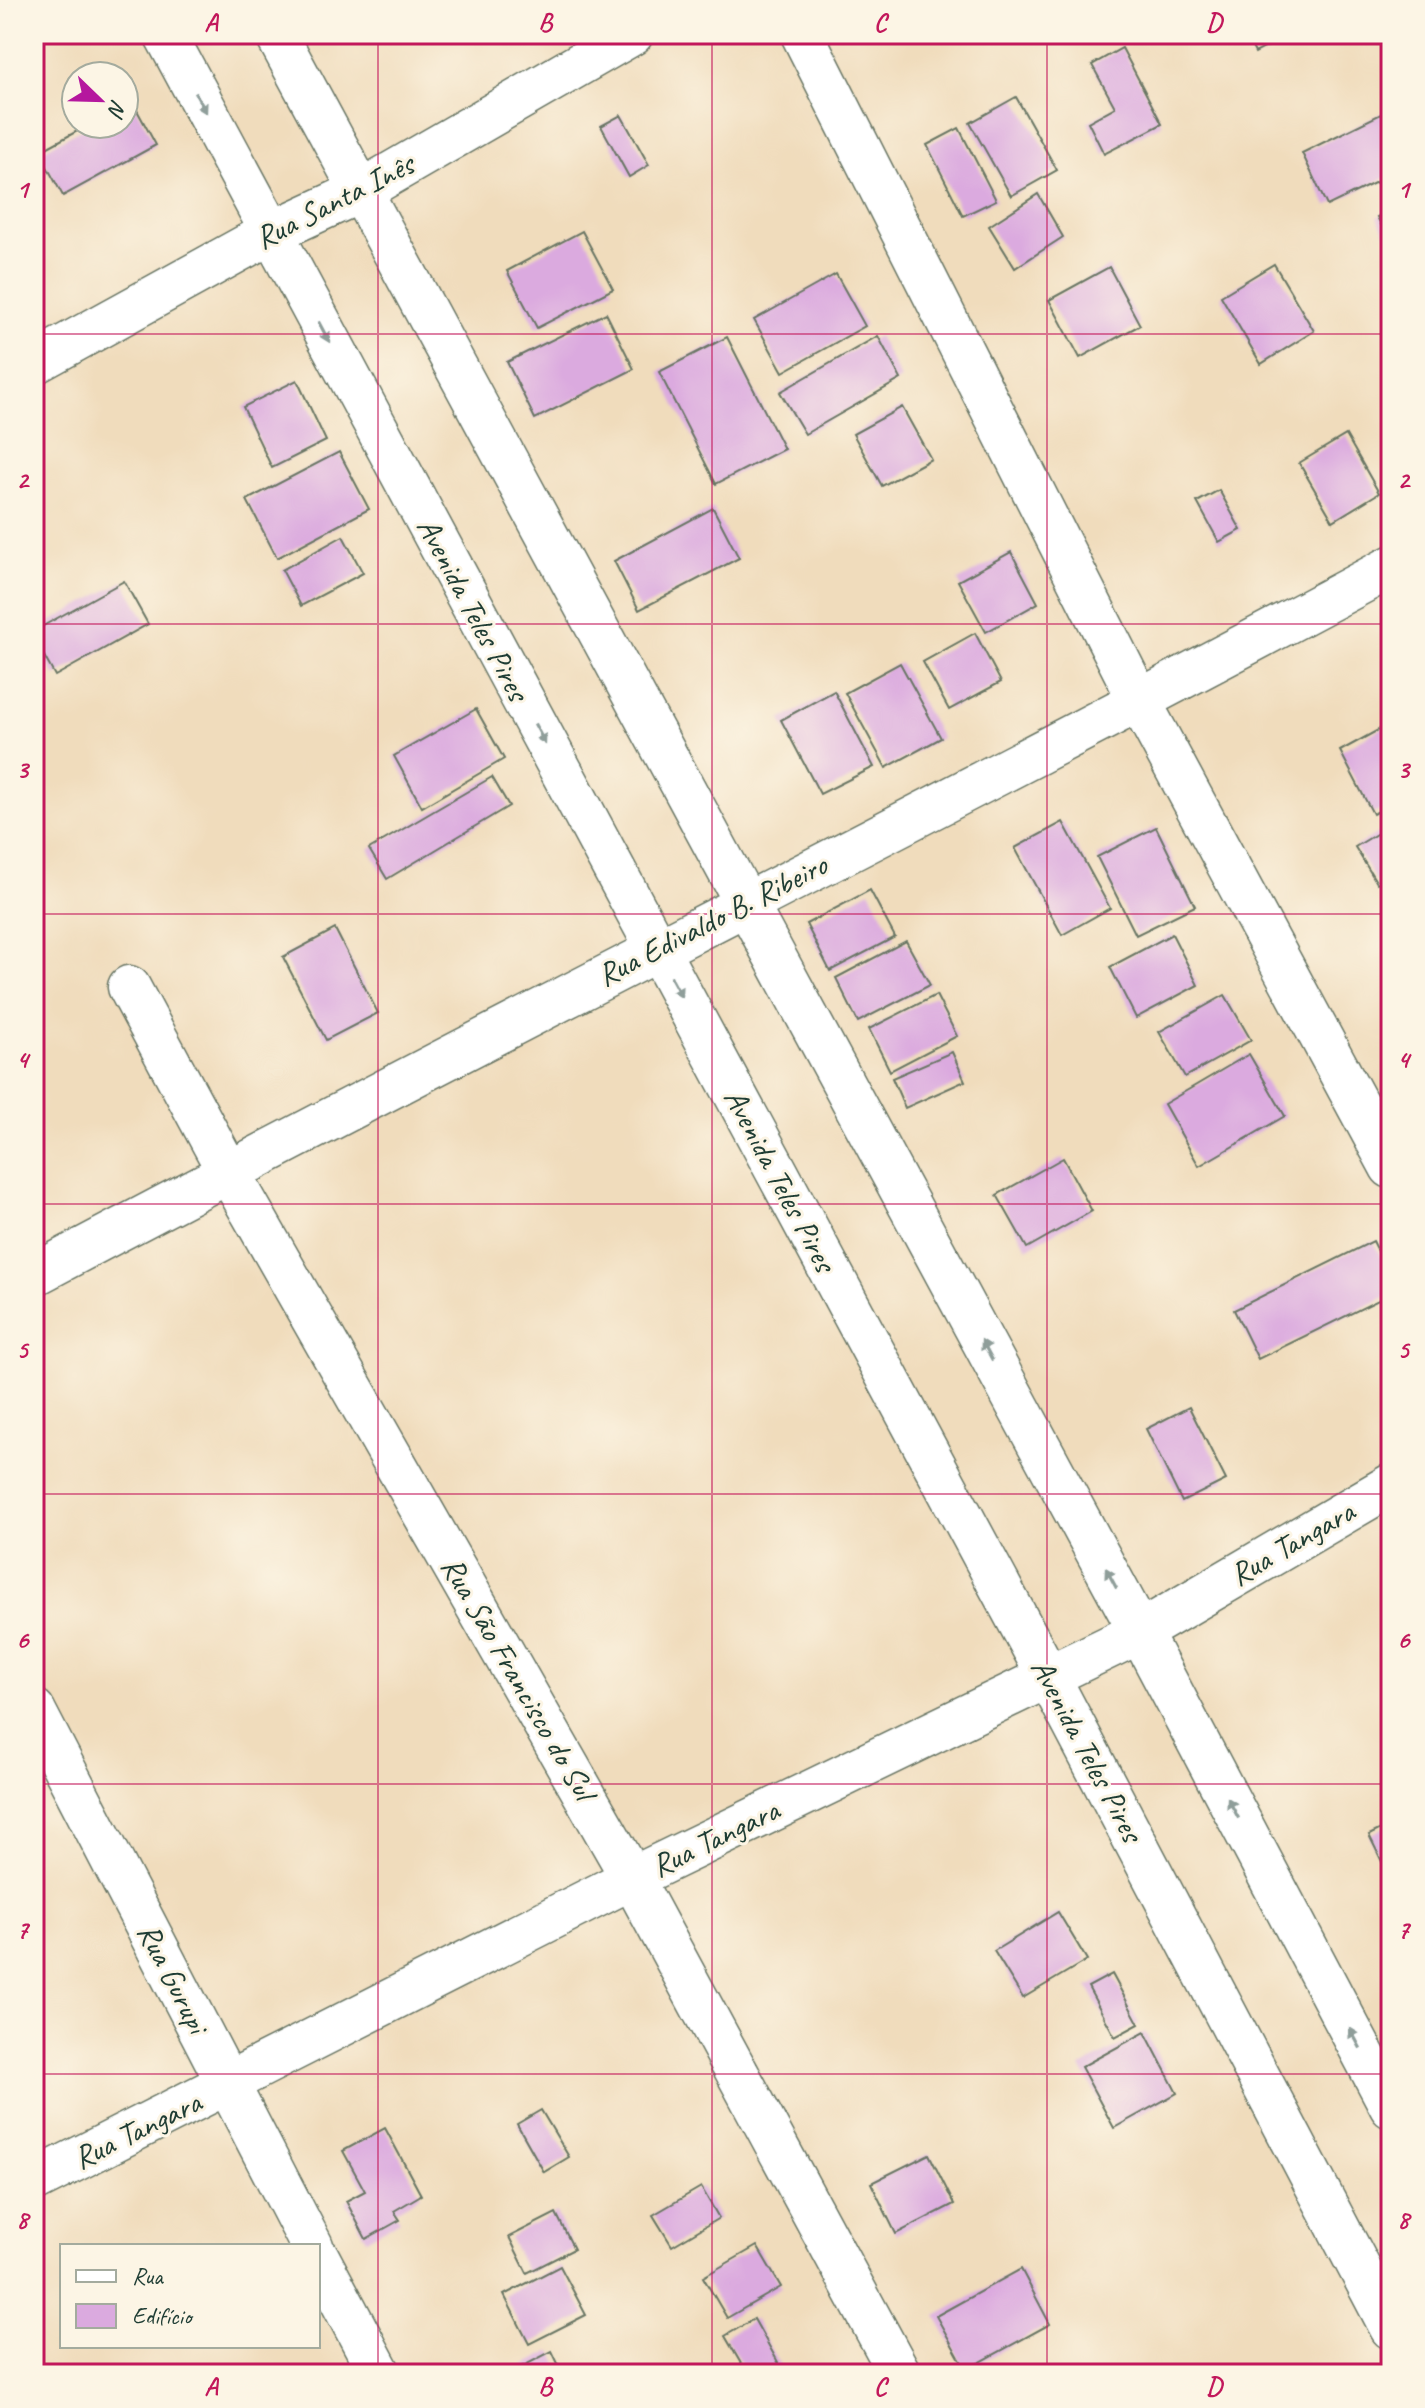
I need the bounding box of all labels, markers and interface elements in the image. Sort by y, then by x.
text: A [204,6,219,39]
text: B [538,6,554,39]
text: C [874,6,890,39]
text: D [1206,6,1224,39]
north arrow [60,60,140,140]
one-way arrow [194,92,208,114]
text: N [101,96,133,122]
street label: Rua Santa Inês [248,142,423,258]
text: 1 [16,173,31,206]
text: 1 [1397,173,1412,206]
one-way arrow [317,321,330,344]
text: 2 [16,463,30,496]
text: 2 [1397,463,1411,496]
street label: Avenida Teles Pires [408,510,540,710]
one-way arrow [533,722,546,745]
text: 3 [16,753,30,786]
text: 3 [1397,753,1411,786]
street label: Rua Edivaldo B. Ribeiro [590,844,835,996]
one-way arrow [670,976,683,999]
text: 4 [16,1043,31,1076]
text: 4 [1397,1043,1412,1076]
street label: Avenida Teles Pires [715,1081,847,1281]
text: 5 [16,1333,30,1366]
text: 5 [1397,1333,1411,1366]
one-way arrow [980,1339,994,1361]
street label: Rua Tangara [1222,1490,1364,1595]
street label: Rua São Francisco do Sul [432,1549,607,1812]
one-way arrow [1104,1567,1117,1590]
text: 6 [16,1623,30,1656]
text: 6 [1397,1623,1411,1656]
street label: Avenida Teles Pires [1022,1651,1154,1851]
street label: Rua Tangara [644,1789,788,1887]
one-way arrow [1226,1797,1240,1819]
text: 7 [16,1913,30,1946]
text: 7 [1397,1913,1411,1946]
street label: Rua Gurupi [128,1916,220,2043]
one-way arrow [1348,2026,1361,2049]
street label: Rua Tangara [66,2081,210,2179]
text: 8 [16,2203,31,2236]
text: 8 [1397,2203,1412,2236]
legend [60,2244,320,2348]
text: Rua [132,2261,164,2291]
text: Edifício [132,2301,194,2331]
text: A [204,2370,219,2403]
text: B [538,2370,554,2403]
text: C [874,2370,890,2403]
text: D [1206,2370,1224,2403]

